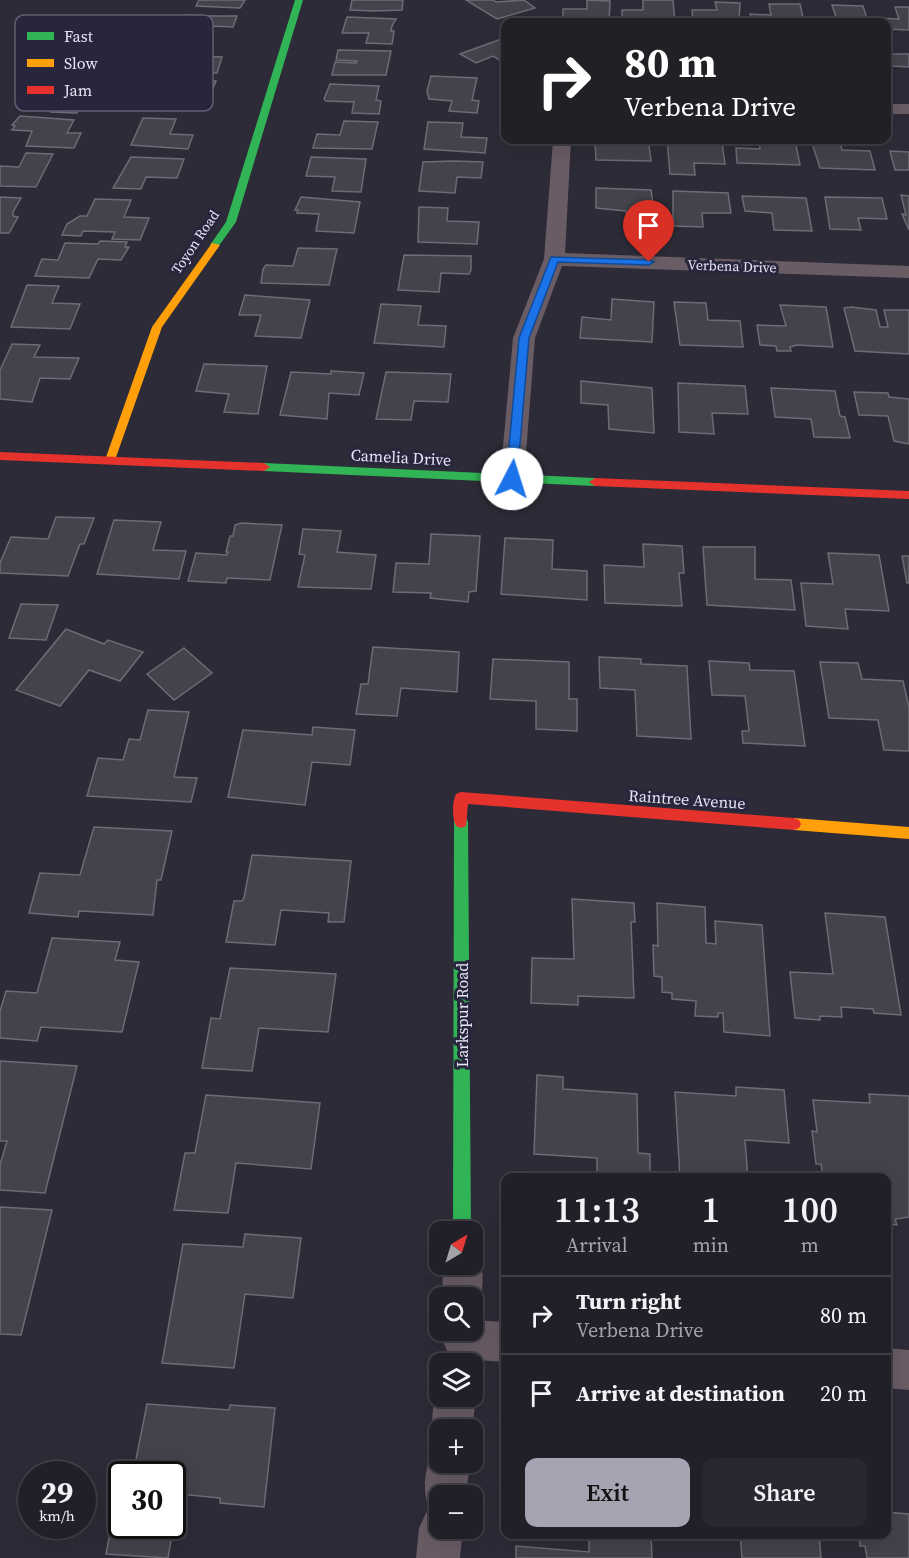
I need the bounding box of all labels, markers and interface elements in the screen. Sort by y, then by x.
legend [15,15,213,111]
text: Fast [64,25,94,47]
text: 80 m [624,33,717,91]
icon: right [525,42,603,120]
text: Slow [64,52,99,74]
text: Jam [63,79,92,101]
text: Verbena Drive [624,88,796,125]
pin [623,200,674,262]
street label: Toyon Road [166,206,224,278]
icon: arrive [632,209,665,242]
street label: Verbena Drive [687,254,777,278]
street label: Camelia Drive [350,443,452,471]
position arrow [480,447,544,511]
street label: Raintree Avenue [628,784,746,814]
street label: Larkspur Road [451,963,473,1067]
text: 11:13 [554,1185,640,1234]
text: 1 [701,1185,720,1234]
text: 100 [782,1185,838,1234]
north arrow [429,1221,483,1275]
map controls [429,1221,483,1539]
text: Arrival [566,1231,628,1259]
text: min [693,1231,729,1259]
text: m [801,1231,819,1259]
text: Turn right [576,1286,681,1316]
button: search [429,1287,483,1341]
icon: right [525,1299,558,1332]
text: 80 m [820,1300,867,1330]
text: Verbena Drive [576,1316,703,1344]
button: layers [429,1353,483,1407]
icon: arrive [525,1377,558,1410]
text: Arrive at destination [576,1378,785,1408]
text: 20 m [820,1378,867,1408]
button: + [429,1419,483,1473]
button: Exit [525,1458,690,1527]
button: Share [702,1458,867,1527]
speed limit sign: 30 [108,1461,186,1539]
text: 29 [41,1472,73,1513]
button: − [429,1485,483,1539]
text: km/h [39,1505,75,1526]

